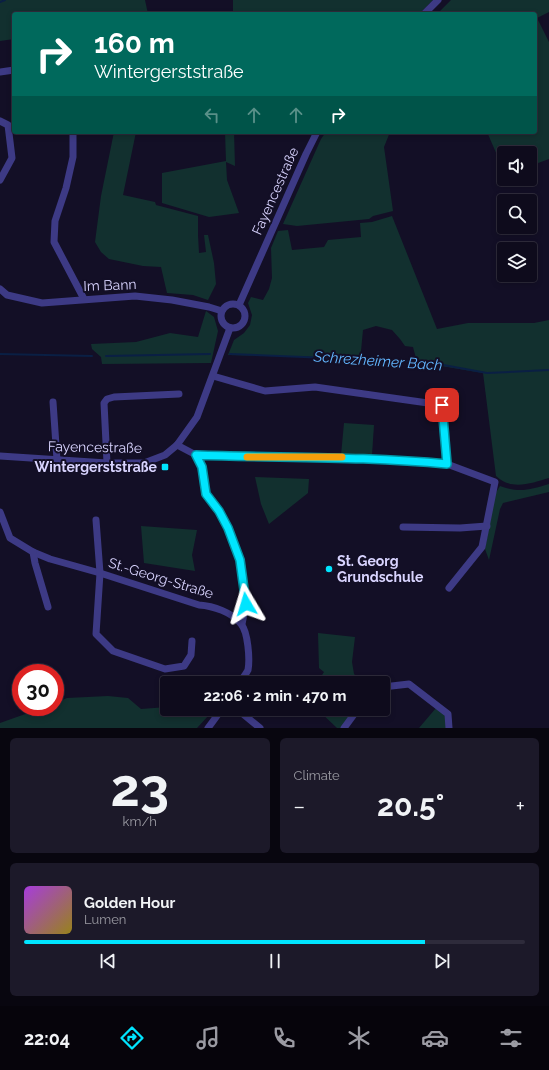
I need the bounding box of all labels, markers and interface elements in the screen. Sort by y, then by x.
text: 160 m [94,27,175,60]
icon: right [28,28,80,80]
text: Wintergerststraße [94,61,244,82]
icon: left [201,104,223,126]
icon: ahead [243,104,265,126]
icon: ahead [285,104,307,126]
icon: right [327,104,349,126]
street label: Fayencestraße [249,145,301,237]
map controls [497,146,537,282]
button: sound [497,146,537,186]
button: search [497,194,537,234]
button: layers [497,242,537,282]
street label: Im Bann [83,276,137,294]
water label: Schrezheimer Bach [312,347,443,374]
pin [425,388,459,422]
icon: arrive [431,394,453,416]
street label: Fayencestraße [48,438,142,456]
place label: Wintergerststraße [34,459,158,475]
marker: Wintergerststraße [160,462,170,472]
place label: St. Georg Grundschule [337,553,424,585]
street label: St.-Georg-Straße [107,554,215,602]
marker: St. Georg Grundschule [324,564,334,574]
position arrow [225,583,267,625]
speed limit sign: 30 [12,664,64,716]
text: 22:06 · 2 min · 470 m [204,687,346,705]
text: 23 [111,757,169,818]
text: Climate [294,768,340,783]
text: 20.5° [377,788,444,823]
text: − [294,793,305,819]
text: + [516,793,525,819]
text: km/h [123,814,157,829]
text: Golden Hour [84,894,175,912]
text: Lumen [84,912,126,927]
icon: previous [97,950,119,972]
icon: pause [264,950,286,972]
icon: next [431,950,453,972]
icon: directions [118,1024,146,1052]
icon: music [194,1024,222,1052]
icon: phone [270,1024,298,1052]
icon: climate [345,1024,373,1052]
icon: car [421,1024,449,1052]
icon: filters [497,1024,525,1052]
text: 22:04 [24,1028,70,1049]

